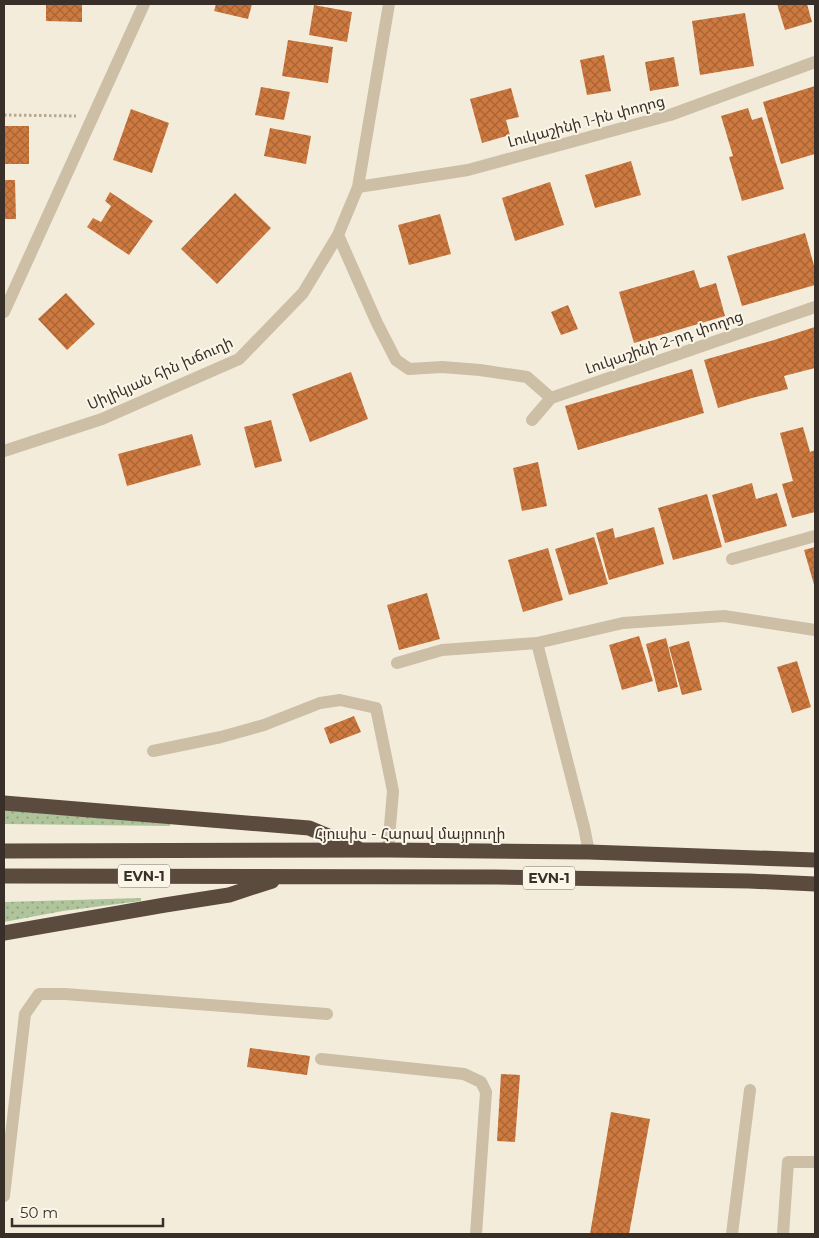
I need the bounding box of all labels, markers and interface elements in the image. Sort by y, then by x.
street label: Լուկաշինի 1-ին փողոց [505,91,667,151]
street label: Լուկաշինի 2-րդ փողոց [583,306,745,378]
street label: Սիլիկյան հին խճուղի [84,332,236,414]
street label: Հյուսիս - Հարավ մայրուղի [315,824,505,843]
road number: EVN-1 [118,864,170,888]
road number: EVN-1 [523,866,575,890]
scale bar [12,1196,164,1228]
text: 50 m [20,1203,58,1222]

